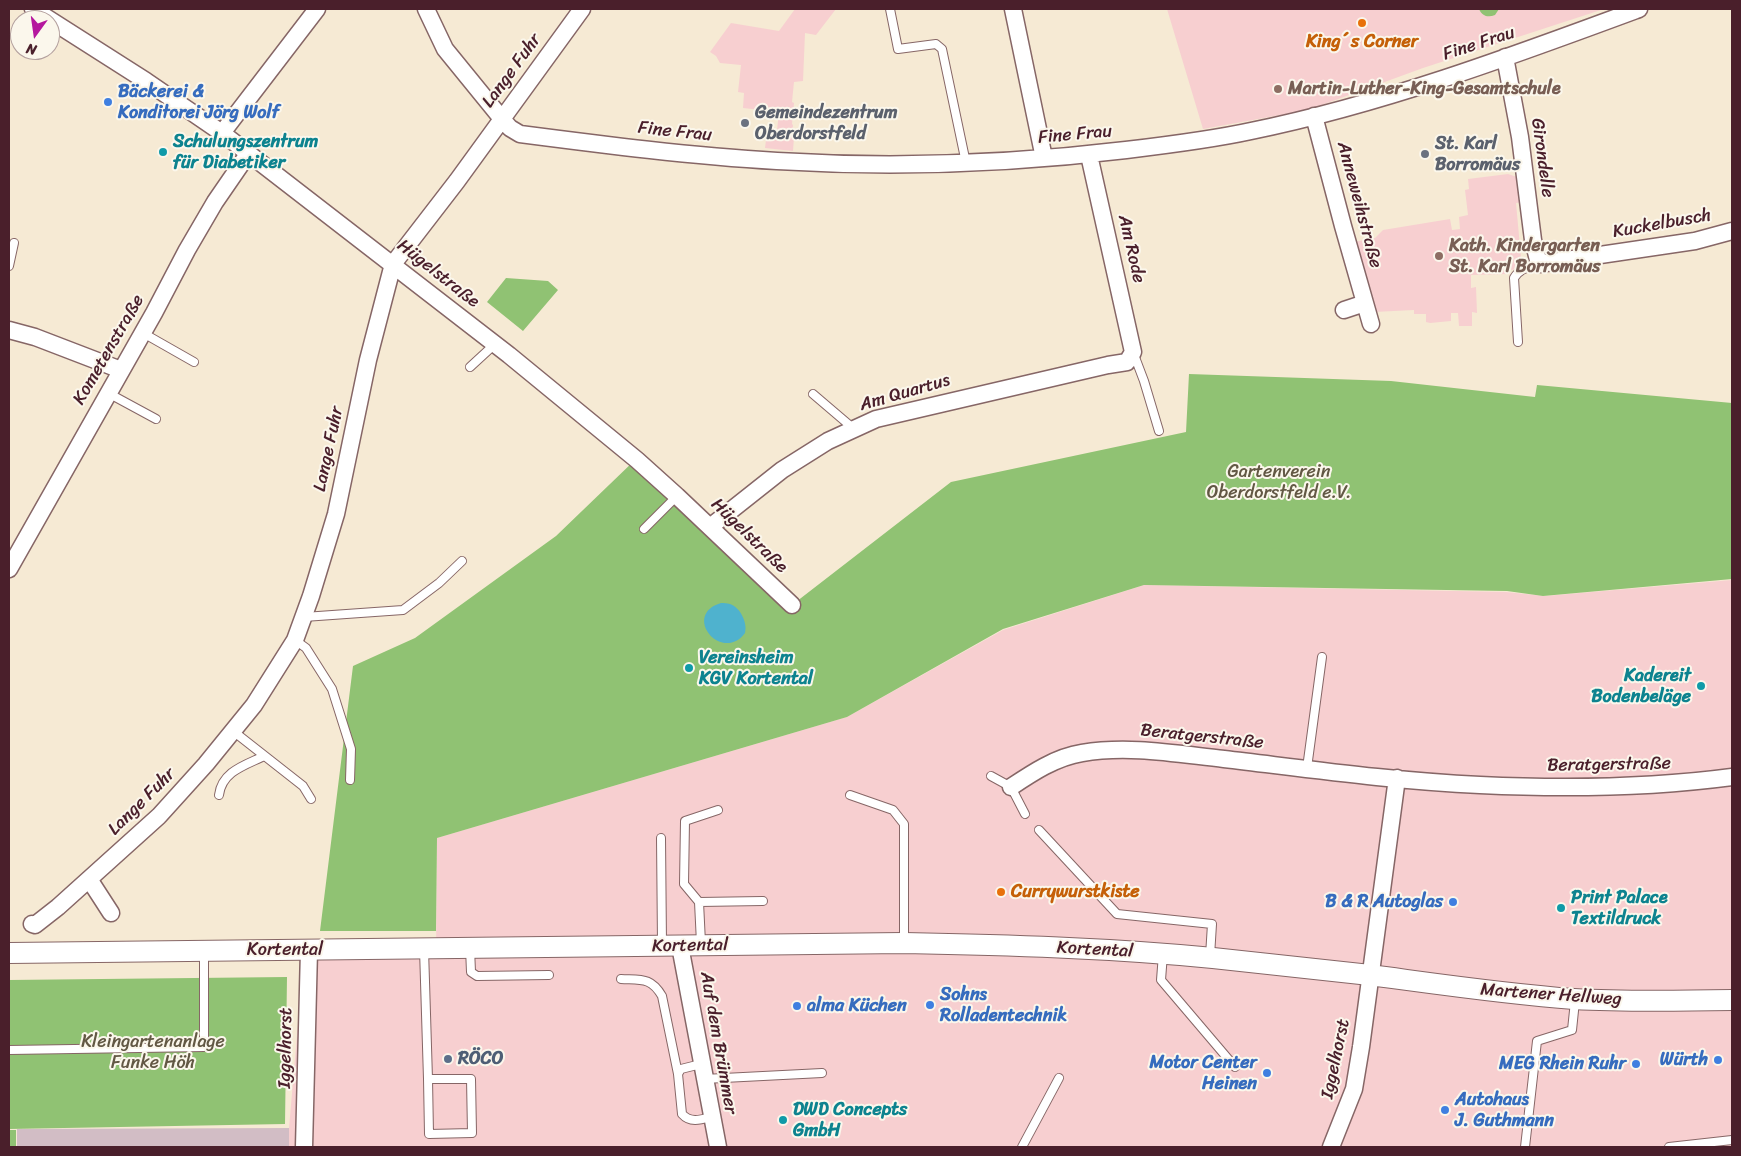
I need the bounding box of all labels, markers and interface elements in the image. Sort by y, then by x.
north arrow [10,10,60,60]
marker: King´s Corner [1356,17,1368,29]
street label: Fine Frau [1440,22,1518,66]
street label: Lange Fuhr [478,30,546,112]
place label: King´s Corner [1306,31,1418,53]
text: N [24,36,39,62]
place label: Martin-Luther-King-Gesamtschule [1288,78,1561,100]
place label: Bäckerei & Konditorei Jörg Wolf [118,81,279,124]
marker: Martin-Luther-King-Gesamtschule [1272,83,1284,95]
marker: Bäckerei & Konditorei Jörg Wolf [102,96,114,108]
place label: Gemeindezentrum Oberdorstfeld [755,102,898,144]
street label: Fine Frau [637,117,713,147]
marker: Gemeindezentrum Oberdorstfeld [739,117,751,129]
street label: Girondelle [1526,117,1558,199]
street label: Fine Frau [1037,121,1113,149]
place label: Schulungszentrum für Diabetiker [173,131,318,173]
place label: St. Karl Borromäus [1435,133,1520,176]
street label: Anneweihstraße [1332,139,1386,271]
marker: Schulungszentrum für Diabetiker [157,146,169,158]
marker: St. Karl Borromäus [1419,148,1431,160]
street label: Kuckelbusch [1611,205,1713,243]
street label: Am Rode [1113,213,1149,285]
street label: Hügelstraße [392,235,484,313]
place label: Kath. Kindergarten St. Karl Borromäus [1449,235,1601,278]
marker: Kath. Kindergarten St. Karl Borromäus [1433,250,1445,262]
street label: Kometenstraße [69,291,149,409]
street label: Am Quartus [857,370,953,416]
street label: Lange Fuhr [309,405,349,493]
park label: Gartenverein Oberdorstfeld e.V. [1207,461,1351,504]
street label: Hügelstraße [706,494,792,578]
place label: Vereinsheim KGV Kortental [699,647,813,690]
marker: Vereinsheim KGV Kortental [683,662,695,674]
place label: Kadereit Bodenbeläge [1591,665,1691,708]
marker: Kadereit Bodenbeläge [1695,680,1707,692]
street label: Beratgerstraße [1139,720,1265,754]
street label: Beratgerstraße [1547,753,1671,777]
street label: Lange Fuhr [104,764,180,840]
place label: Currywurstkiste [1011,881,1140,903]
marker: Currywurstkiste [995,886,1007,898]
place label: Print Palace Textildruck [1571,887,1668,930]
place label: B & R Autoglas [1325,891,1443,913]
marker: B & R Autoglas [1447,896,1459,908]
marker: Print Palace Textildruck [1555,902,1567,914]
street label: Kortental [652,935,728,957]
street label: Kortental [1056,937,1134,963]
street label: Kortental [247,939,323,961]
street label: Auf dem Brümmer [695,970,741,1116]
street label: Martener Hellweg [1480,979,1622,1011]
place label: Sohns Rolladentechnik [940,984,1067,1026]
place label: alma Küchen [807,995,907,1017]
marker: Sohns Rolladentechnik [924,999,936,1011]
marker: alma Küchen [791,1000,803,1012]
street label: Iggelhorst [274,1007,298,1089]
street label: Iggelhorst [1317,1017,1355,1101]
park label: Kleingartenanlage Funke Höh [81,1031,225,1074]
place label: RÖCO [458,1048,503,1070]
place label: Würth [1660,1049,1708,1071]
place label: Motor Center Heinen [1149,1052,1257,1094]
marker: RÖCO [442,1053,454,1065]
place label: MEG Rhein Ruhr [1499,1053,1626,1075]
marker: Würth [1712,1054,1724,1066]
marker: MEG Rhein Ruhr [1630,1058,1642,1070]
marker: Motor Center Heinen [1261,1067,1273,1079]
place label: Autohaus J. Guthmann [1455,1089,1554,1132]
place label: DWD Concepts GmbH [793,1099,907,1142]
marker: Autohaus J. Guthmann [1439,1104,1451,1116]
marker: DWD Concepts GmbH [777,1114,789,1126]

